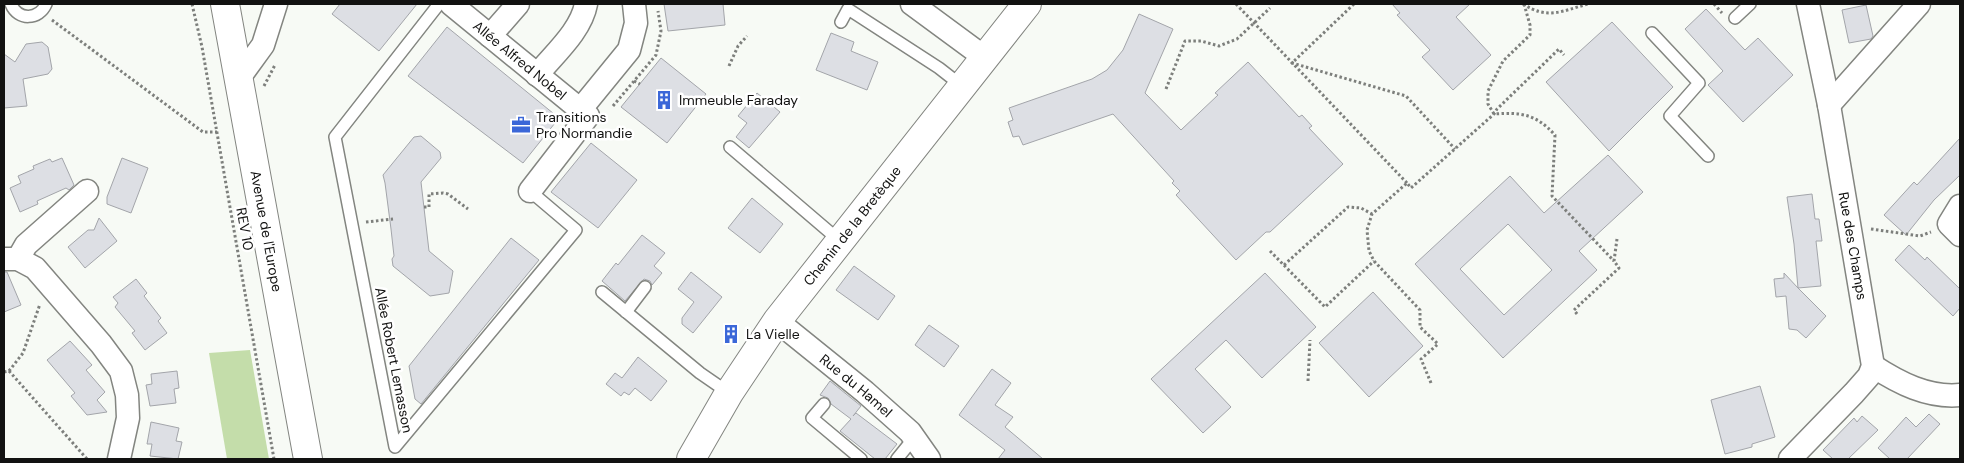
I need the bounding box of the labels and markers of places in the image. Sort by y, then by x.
building icon: Immeuble Faraday [653,89,675,111]
place label: Immeuble Faraday [679,91,798,109]
place label: Transitions Pro Normandie [536,108,632,142]
office icon: Transitions Pro Normandie [510,114,532,136]
building icon: La Vielle [720,323,742,345]
place label: La Vielle [746,325,800,343]

